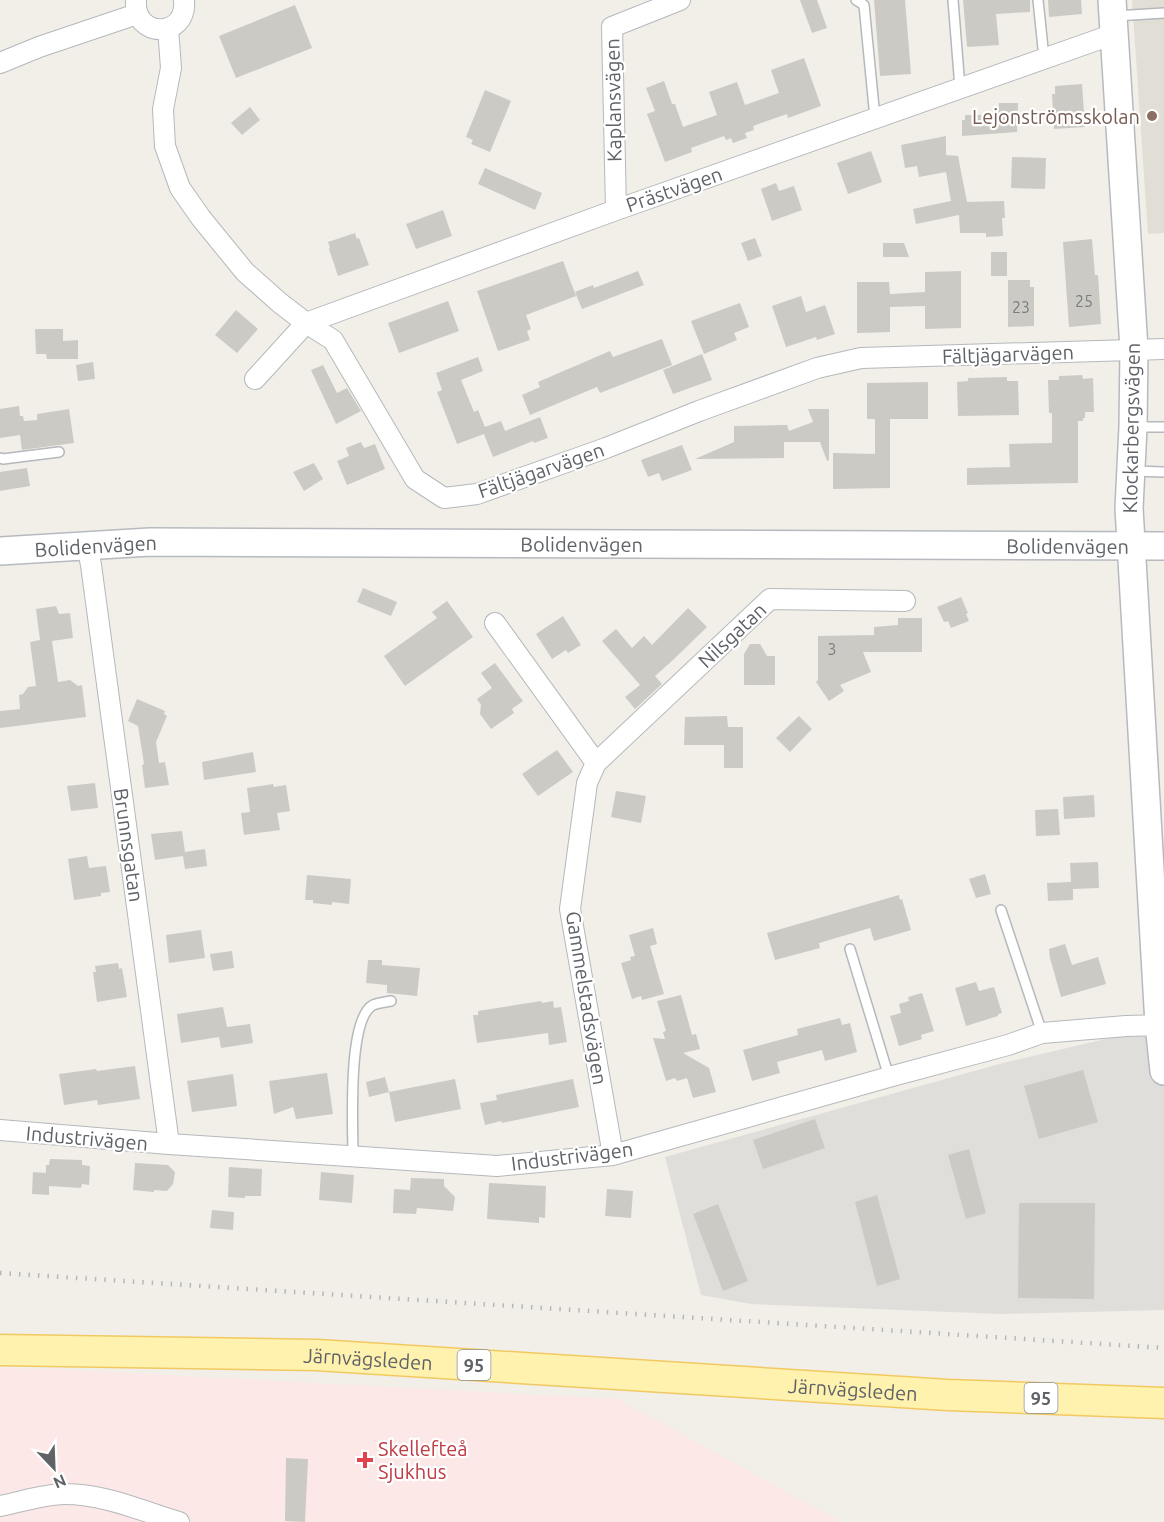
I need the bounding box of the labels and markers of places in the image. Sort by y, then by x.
place label: Lejonströmsskolan [972,105,1140,128]
marker: Lejonströmsskolan [1145,109,1159,123]
place label: Skellefteå Sjukhus [378,1437,468,1483]
marker: Skellefteå Sjukhus [356,1451,374,1469]

